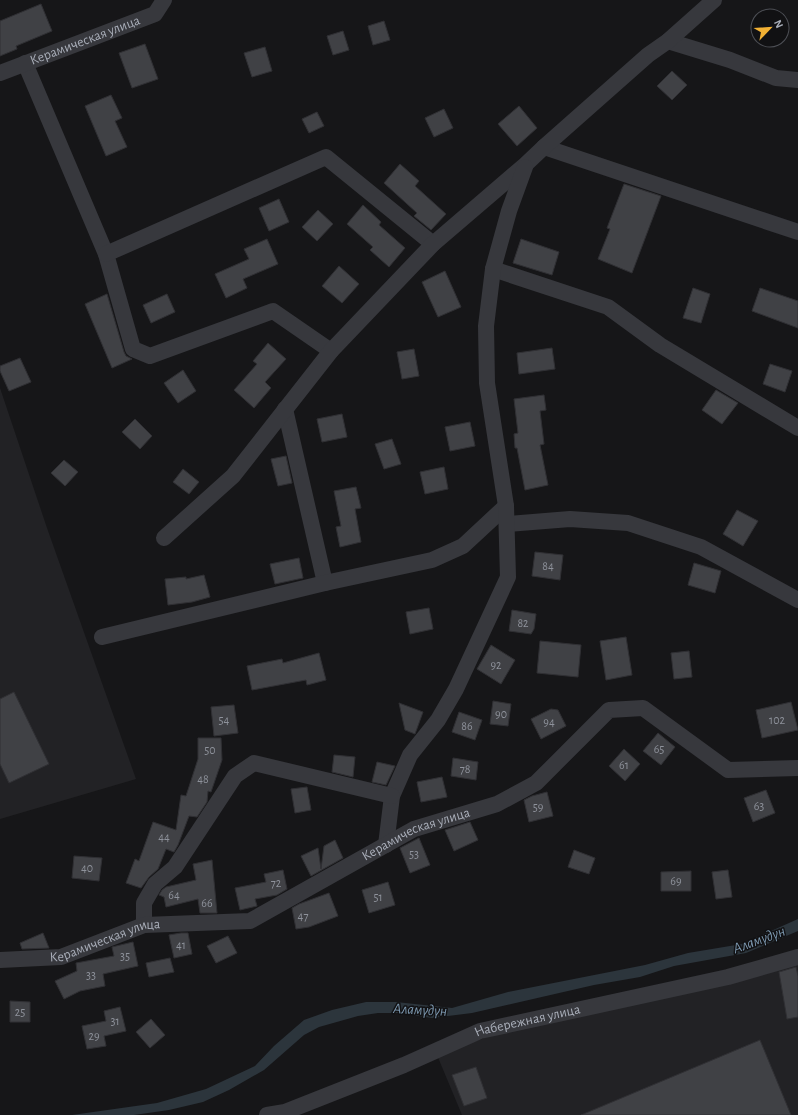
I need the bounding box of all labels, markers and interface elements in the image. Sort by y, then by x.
north arrow [750,8,790,48]
street label: Керамическая улица [28,13,143,68]
text: N [772,18,785,30]
house number: 84 [542,560,554,572]
house number: 82 [517,617,529,629]
house number: 92 [490,659,502,671]
house number: 90 [495,708,507,720]
house number: 54 [219,714,230,726]
house number: 102 [769,714,785,726]
house number: 94 [543,716,555,728]
house number: 86 [461,720,473,732]
house number: 65 [654,743,664,755]
house number: 50 [204,744,216,756]
house number: 61 [619,759,629,771]
house number: 78 [460,763,471,775]
house number: 48 [197,773,209,785]
house number: 63 [754,800,764,812]
house number: 59 [533,801,544,813]
street label: Керамическая улица [360,805,472,864]
house number: 44 [158,831,170,843]
house number: 53 [409,848,419,860]
house number: 40 [81,862,93,874]
house number: 69 [670,875,682,887]
house number: 72 [271,877,282,889]
house number: 64 [168,889,180,901]
house number: 51 [373,891,383,903]
house number: 66 [201,897,213,909]
house number: 47 [298,910,308,922]
street label: Керамическая улица [49,917,161,965]
water label: Аламүдүн [730,924,787,957]
house number: 41 [176,939,186,951]
house number: 35 [120,950,130,962]
house number: 33 [86,969,96,981]
water label: Аламүдүн [392,1001,447,1019]
street label: Набережная улица [472,1002,582,1040]
house number: 25 [15,1006,25,1018]
house number: 31 [110,1015,120,1027]
house number: 29 [88,1030,100,1042]

